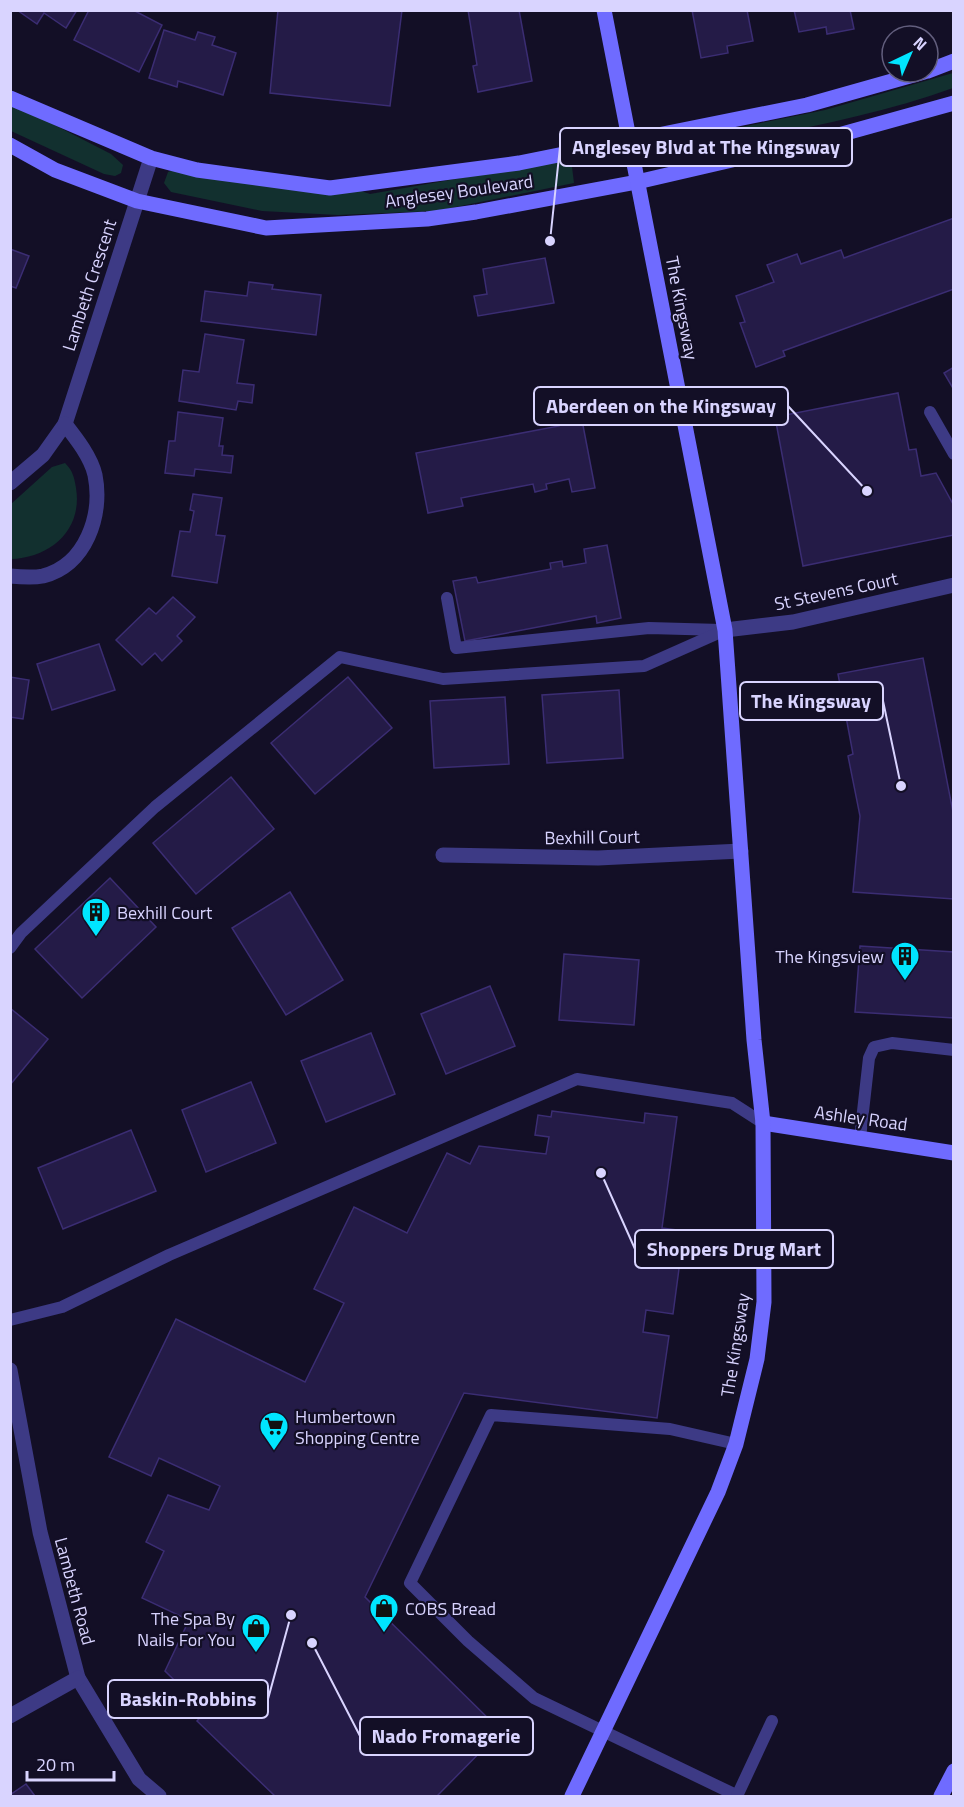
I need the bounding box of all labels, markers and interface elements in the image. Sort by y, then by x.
north arrow [880,24,940,84]
text: N [908,31,933,56]
callout: Anglesey Blvd at The Kingsway [560,128,852,166]
text: Anglesey Blvd at The Kingsway [572,131,840,162]
street label: Anglesey Boulevard [383,167,535,215]
street label: Lambeth Crescent [55,215,123,354]
street label: The Kingsway [659,254,705,362]
callout: Aberdeen on the Kingsway [534,387,788,425]
text: Aberdeen on the Kingsway [546,390,776,421]
street label: St Stevens Court [772,565,901,617]
callout: The Kingsway [740,682,883,720]
text: The Kingsway [751,685,871,716]
street label: Bexhill Court [544,823,641,851]
building icon: Bexhill Court [80,896,112,938]
place label: Bexhill Court [117,899,213,926]
building icon: The Kingsview [889,940,921,982]
place label: The Kingsview [775,943,884,970]
street label: Ashley Road [813,1098,909,1138]
callout: Shoppers Drug Mart [635,1230,833,1268]
text: Shoppers Drug Mart [647,1233,821,1264]
street label: The Kingsway [713,1291,757,1399]
place label: Humbertown Shopping Centre [295,1403,420,1451]
supermarket icon: Humbertown Shopping Centre [258,1410,290,1452]
street label: Lambeth Road [48,1534,102,1648]
shop icon: COBS Bread [368,1592,400,1634]
place label: COBS Bread [405,1595,496,1622]
place label: The Spa By Nails For You [137,1605,235,1653]
shop icon: The Spa By Nails For You [240,1612,272,1654]
callout: Baskin-Robbins [108,1680,268,1718]
text: Baskin-Robbins [120,1683,256,1714]
callout: Nado Fromagerie [360,1717,533,1755]
text: Nado Fromagerie [371,1720,521,1751]
scale bar [27,1744,114,1782]
text: 20 m [36,1751,75,1778]

